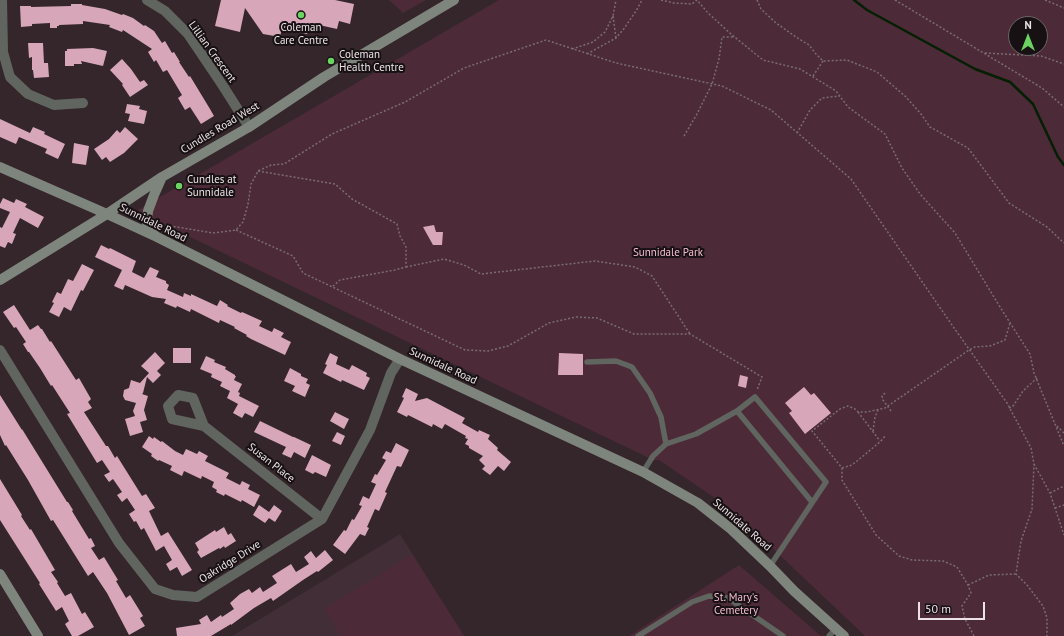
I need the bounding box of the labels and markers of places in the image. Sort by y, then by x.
marker: Coleman Care Centre [296,10,306,20]
place label: Coleman Care Centre [274,21,328,47]
place label: Coleman Health Centre [339,48,404,74]
marker: Coleman Health Centre [326,56,336,66]
place label: Cundles at Sunnidale [187,173,237,199]
marker: Cundles at Sunnidale [174,181,184,191]

